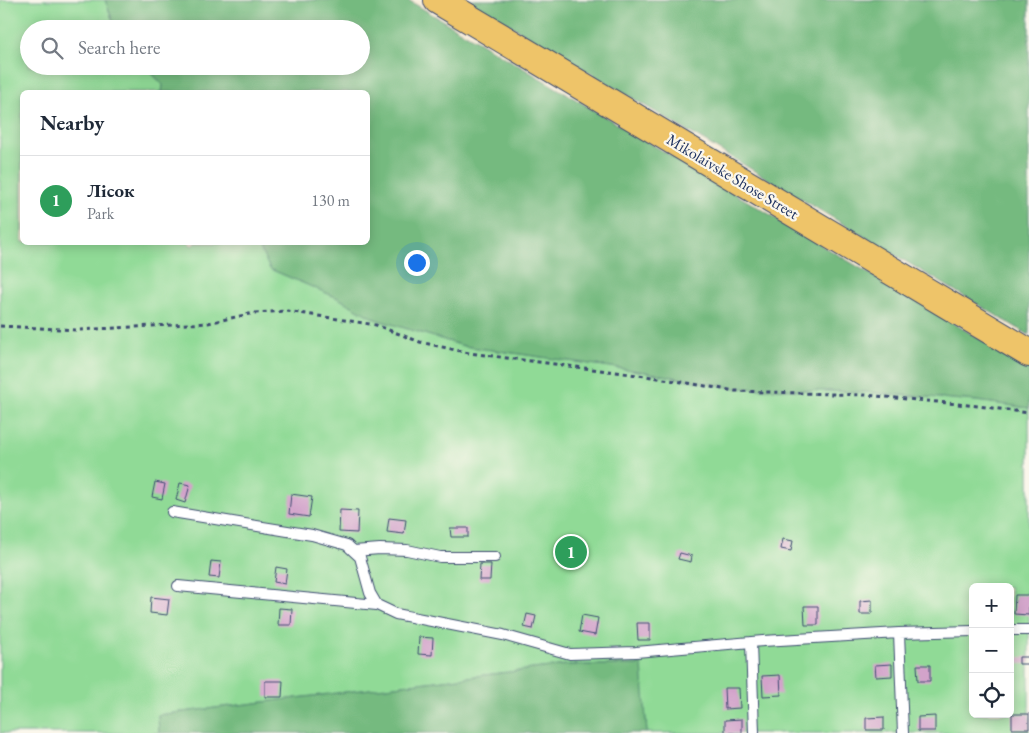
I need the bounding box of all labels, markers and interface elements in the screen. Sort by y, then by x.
search box [20,20,370,75]
icon: search [38,34,66,62]
text: Search here [78,35,160,60]
text: Nearby [40,109,104,136]
street label: Mikolaivske Shose Street [663,129,803,224]
text: Лісок [87,178,135,203]
text: 1 [52,190,60,211]
text: 130 m [311,190,350,211]
text: Park [87,203,114,224]
your location [404,250,430,276]
pin: 1 [555,533,587,571]
map controls [969,583,1014,718]
button: + [969,583,1014,628]
button: − [969,628,1014,673]
button: locate [969,673,1014,718]

